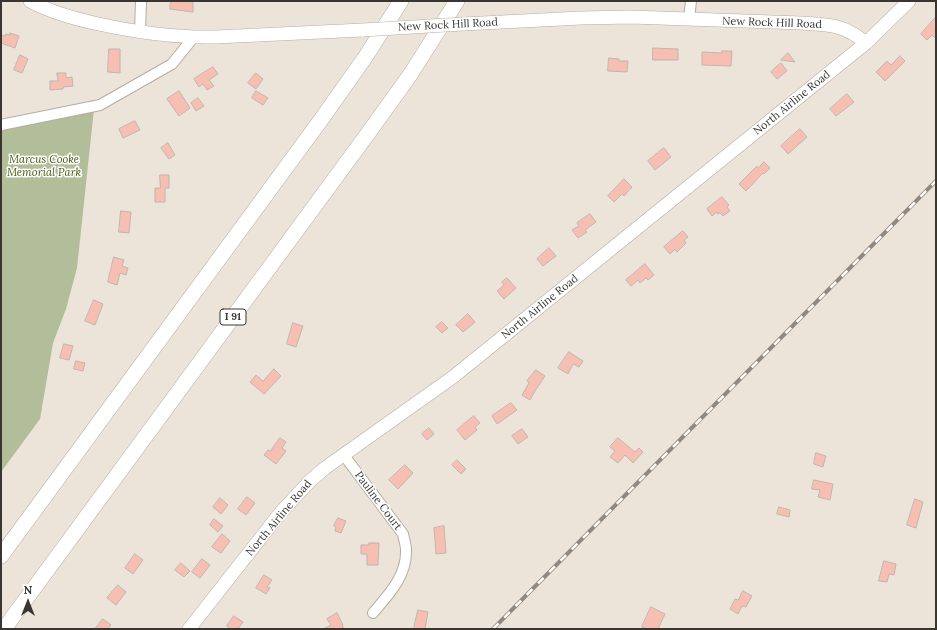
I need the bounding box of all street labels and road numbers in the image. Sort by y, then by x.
street label: New Rock Hill Road [722,15,822,31]
street label: New Rock Hill Road [398,16,498,34]
street label: North Airline Road [751,68,833,138]
street label: North Airline Road [499,272,581,342]
road number: I 91 [220,309,246,325]
street label: Pauline Court [352,469,404,533]
street label: North Airline Road [243,477,315,559]

